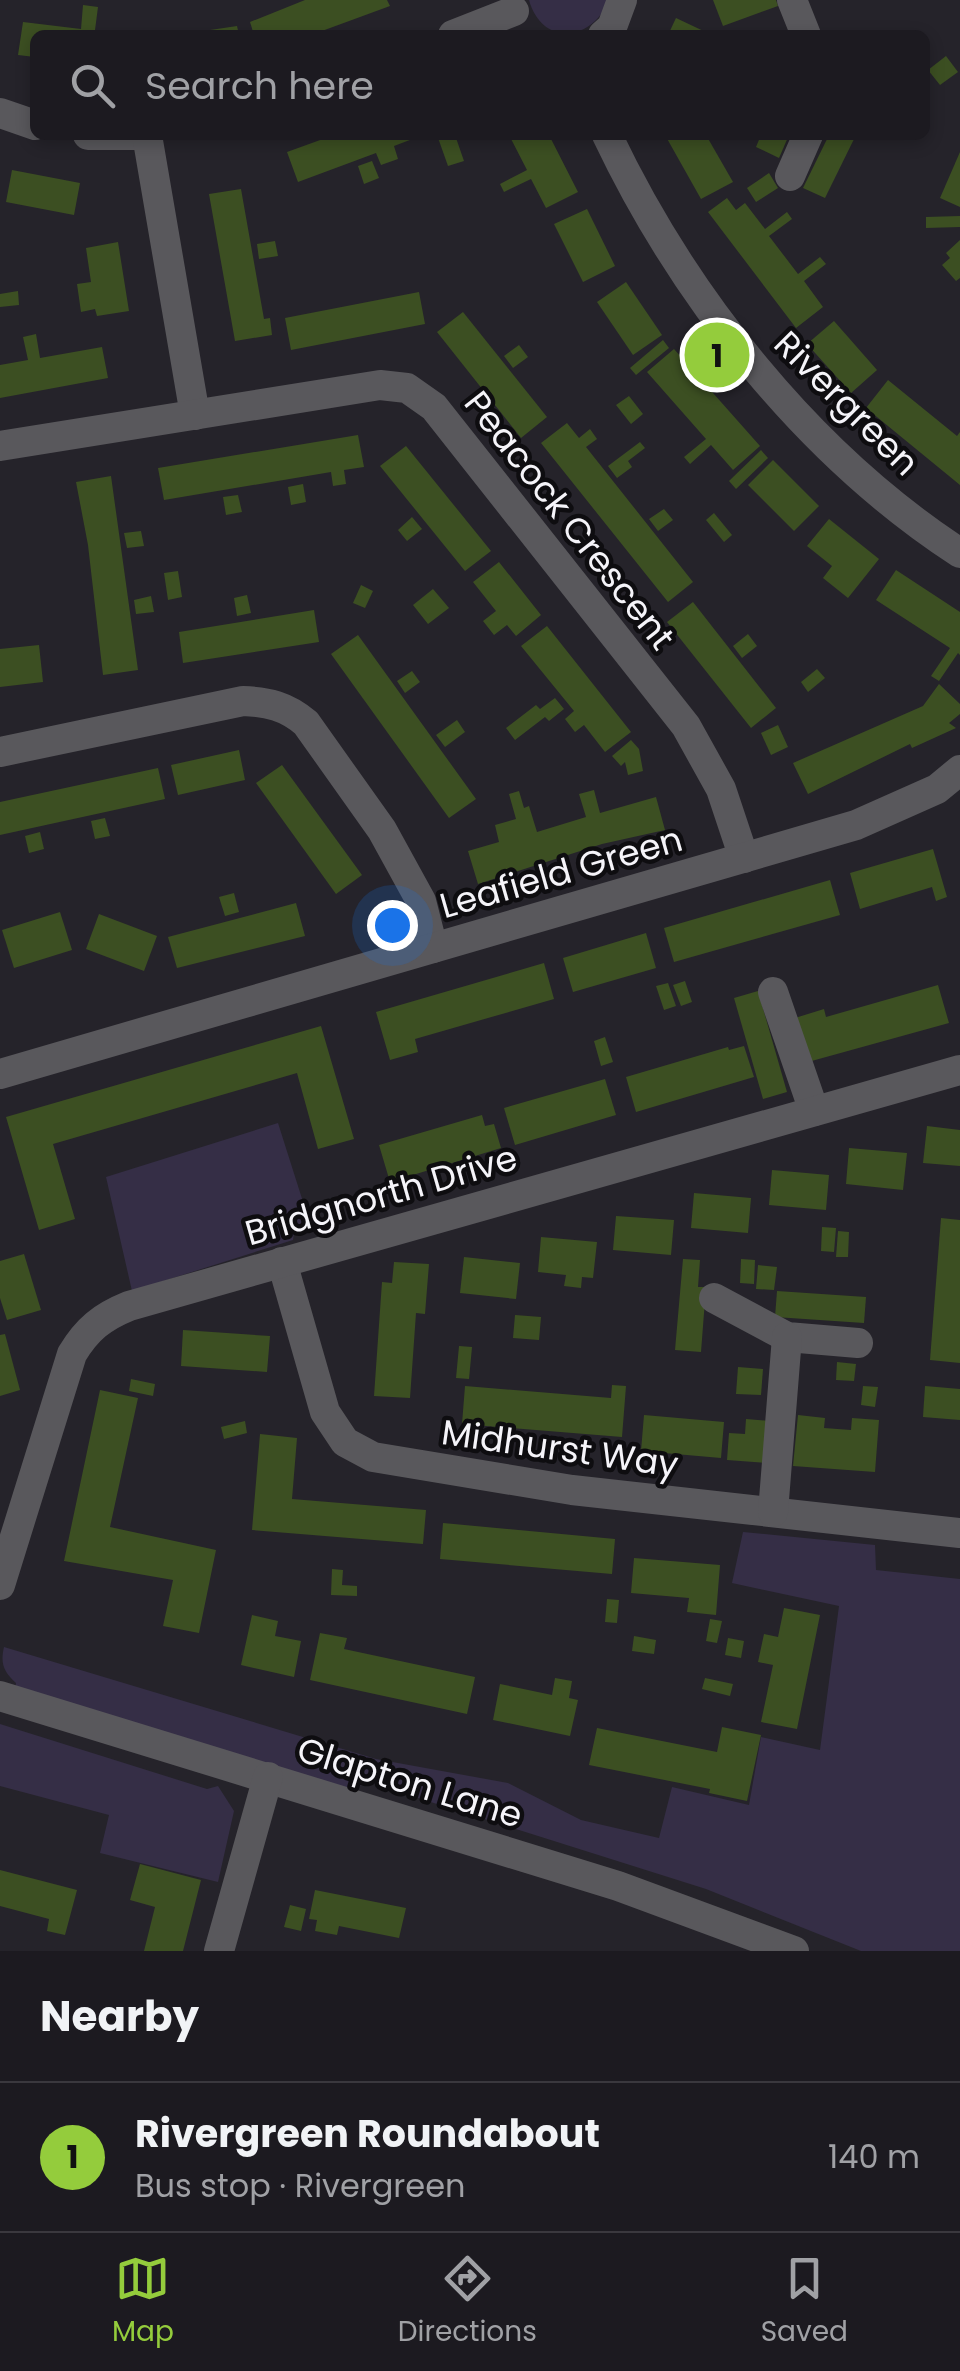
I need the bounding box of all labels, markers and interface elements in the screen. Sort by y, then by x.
search box [30,30,930,140]
icon: search [65,58,120,113]
text: Search here [145,59,374,112]
pin: 1 [684,318,750,392]
street label: Rivergreen [764,320,930,486]
street label: Peacock Crescent [453,380,687,660]
street label: Leafield Green [434,814,688,930]
your location [367,900,418,951]
street label: Bridgnorth Drive [239,1133,523,1257]
street label: Midhurst Way [439,1407,682,1489]
street label: Glapton Lane [291,1725,529,1839]
text: Nearby [40,1987,199,2046]
text: Rivergreen Roundabout [135,2107,600,2160]
text: 1 [66,2134,79,2179]
text: 140 m [828,2134,920,2179]
text: Bus stop · Rivergreen [135,2163,465,2208]
tab: Map [112,2251,174,2353]
tab: Directions [398,2251,537,2353]
tab: Saved [761,2251,848,2353]

